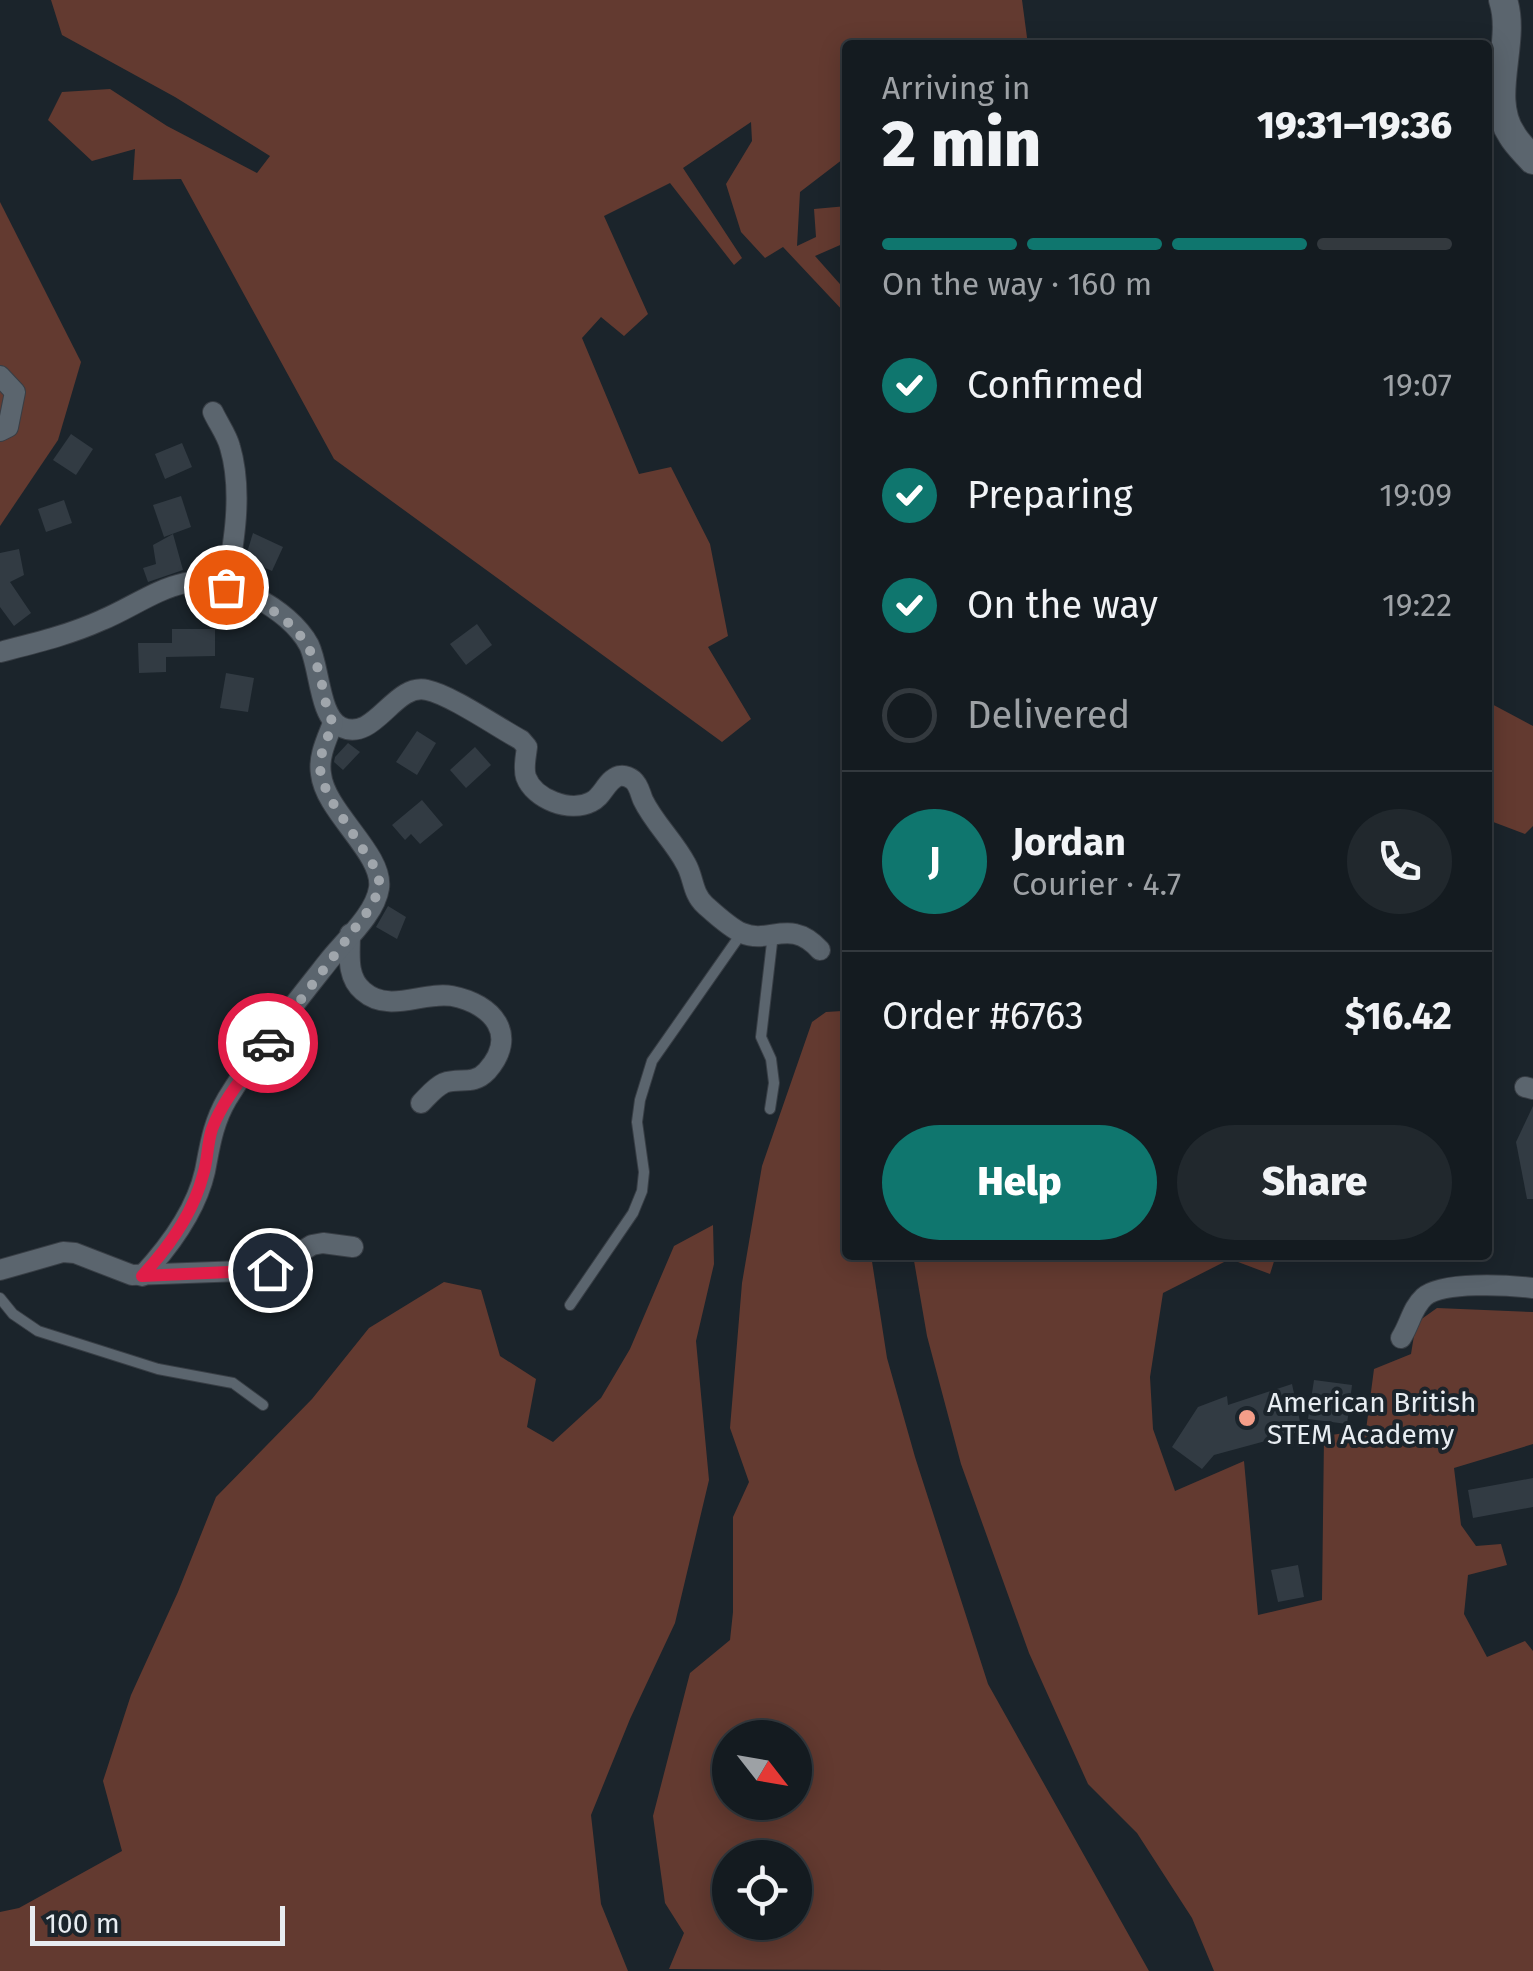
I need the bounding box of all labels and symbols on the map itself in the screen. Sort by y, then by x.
pin [184,545,269,630]
courier [218,993,318,1093]
pin [228,1228,313,1313]
place label: American British STEM Academy [1267,1386,1476,1451]
marker: American British STEM Academy [1236,1407,1258,1429]
north arrow [712,1720,812,1820]
scale bar [30,1901,285,1946]

